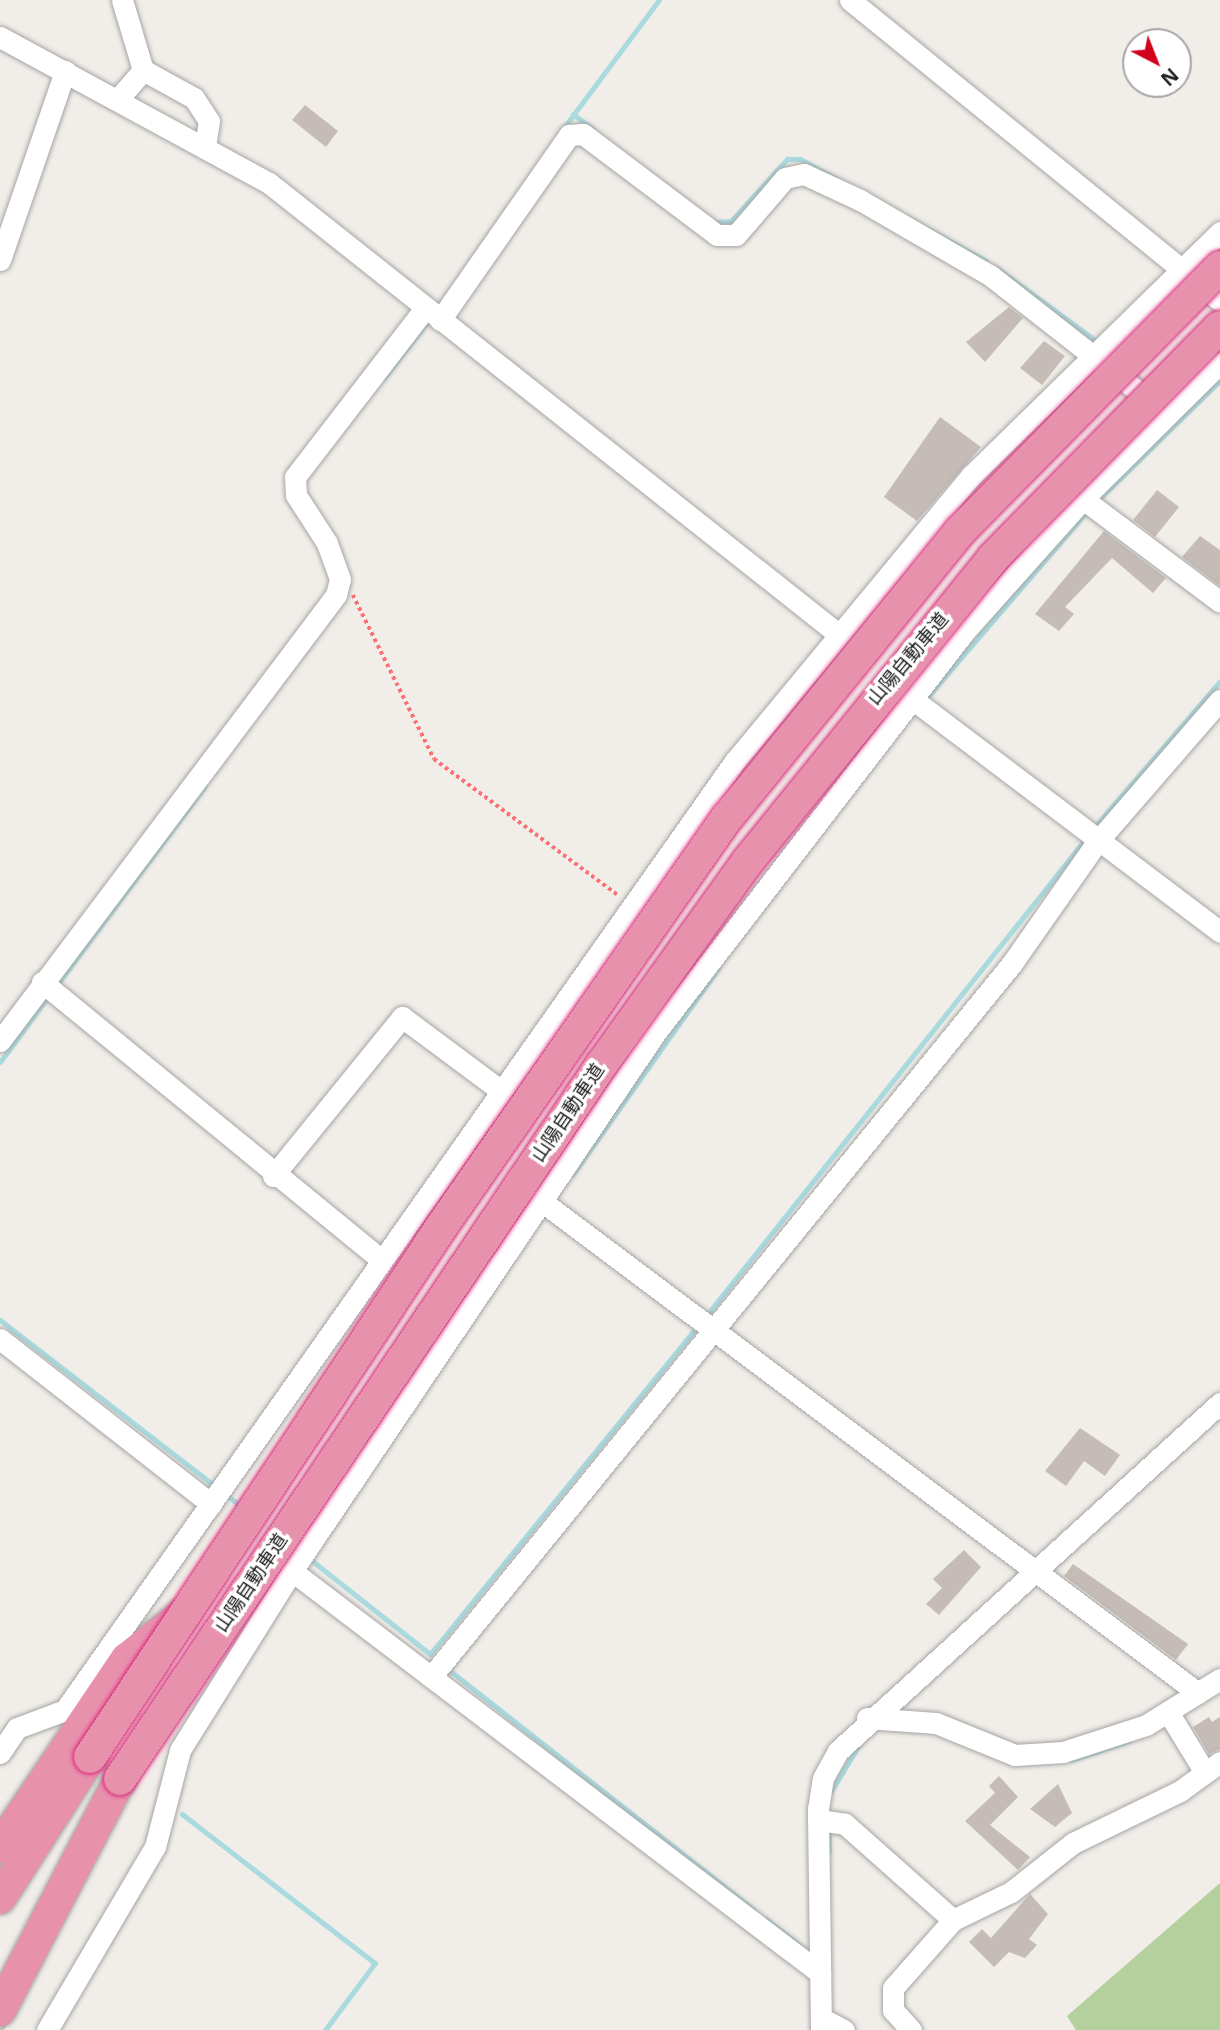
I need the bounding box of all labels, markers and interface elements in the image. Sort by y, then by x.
north arrow [1122,28,1192,98]
text: N [1155,62,1184,92]
street label: 山陽自動車道 [863,608,953,710]
street label: 山陽自動車道 [527,1059,609,1167]
street label: 山陽自動車道 [210,1529,292,1637]

